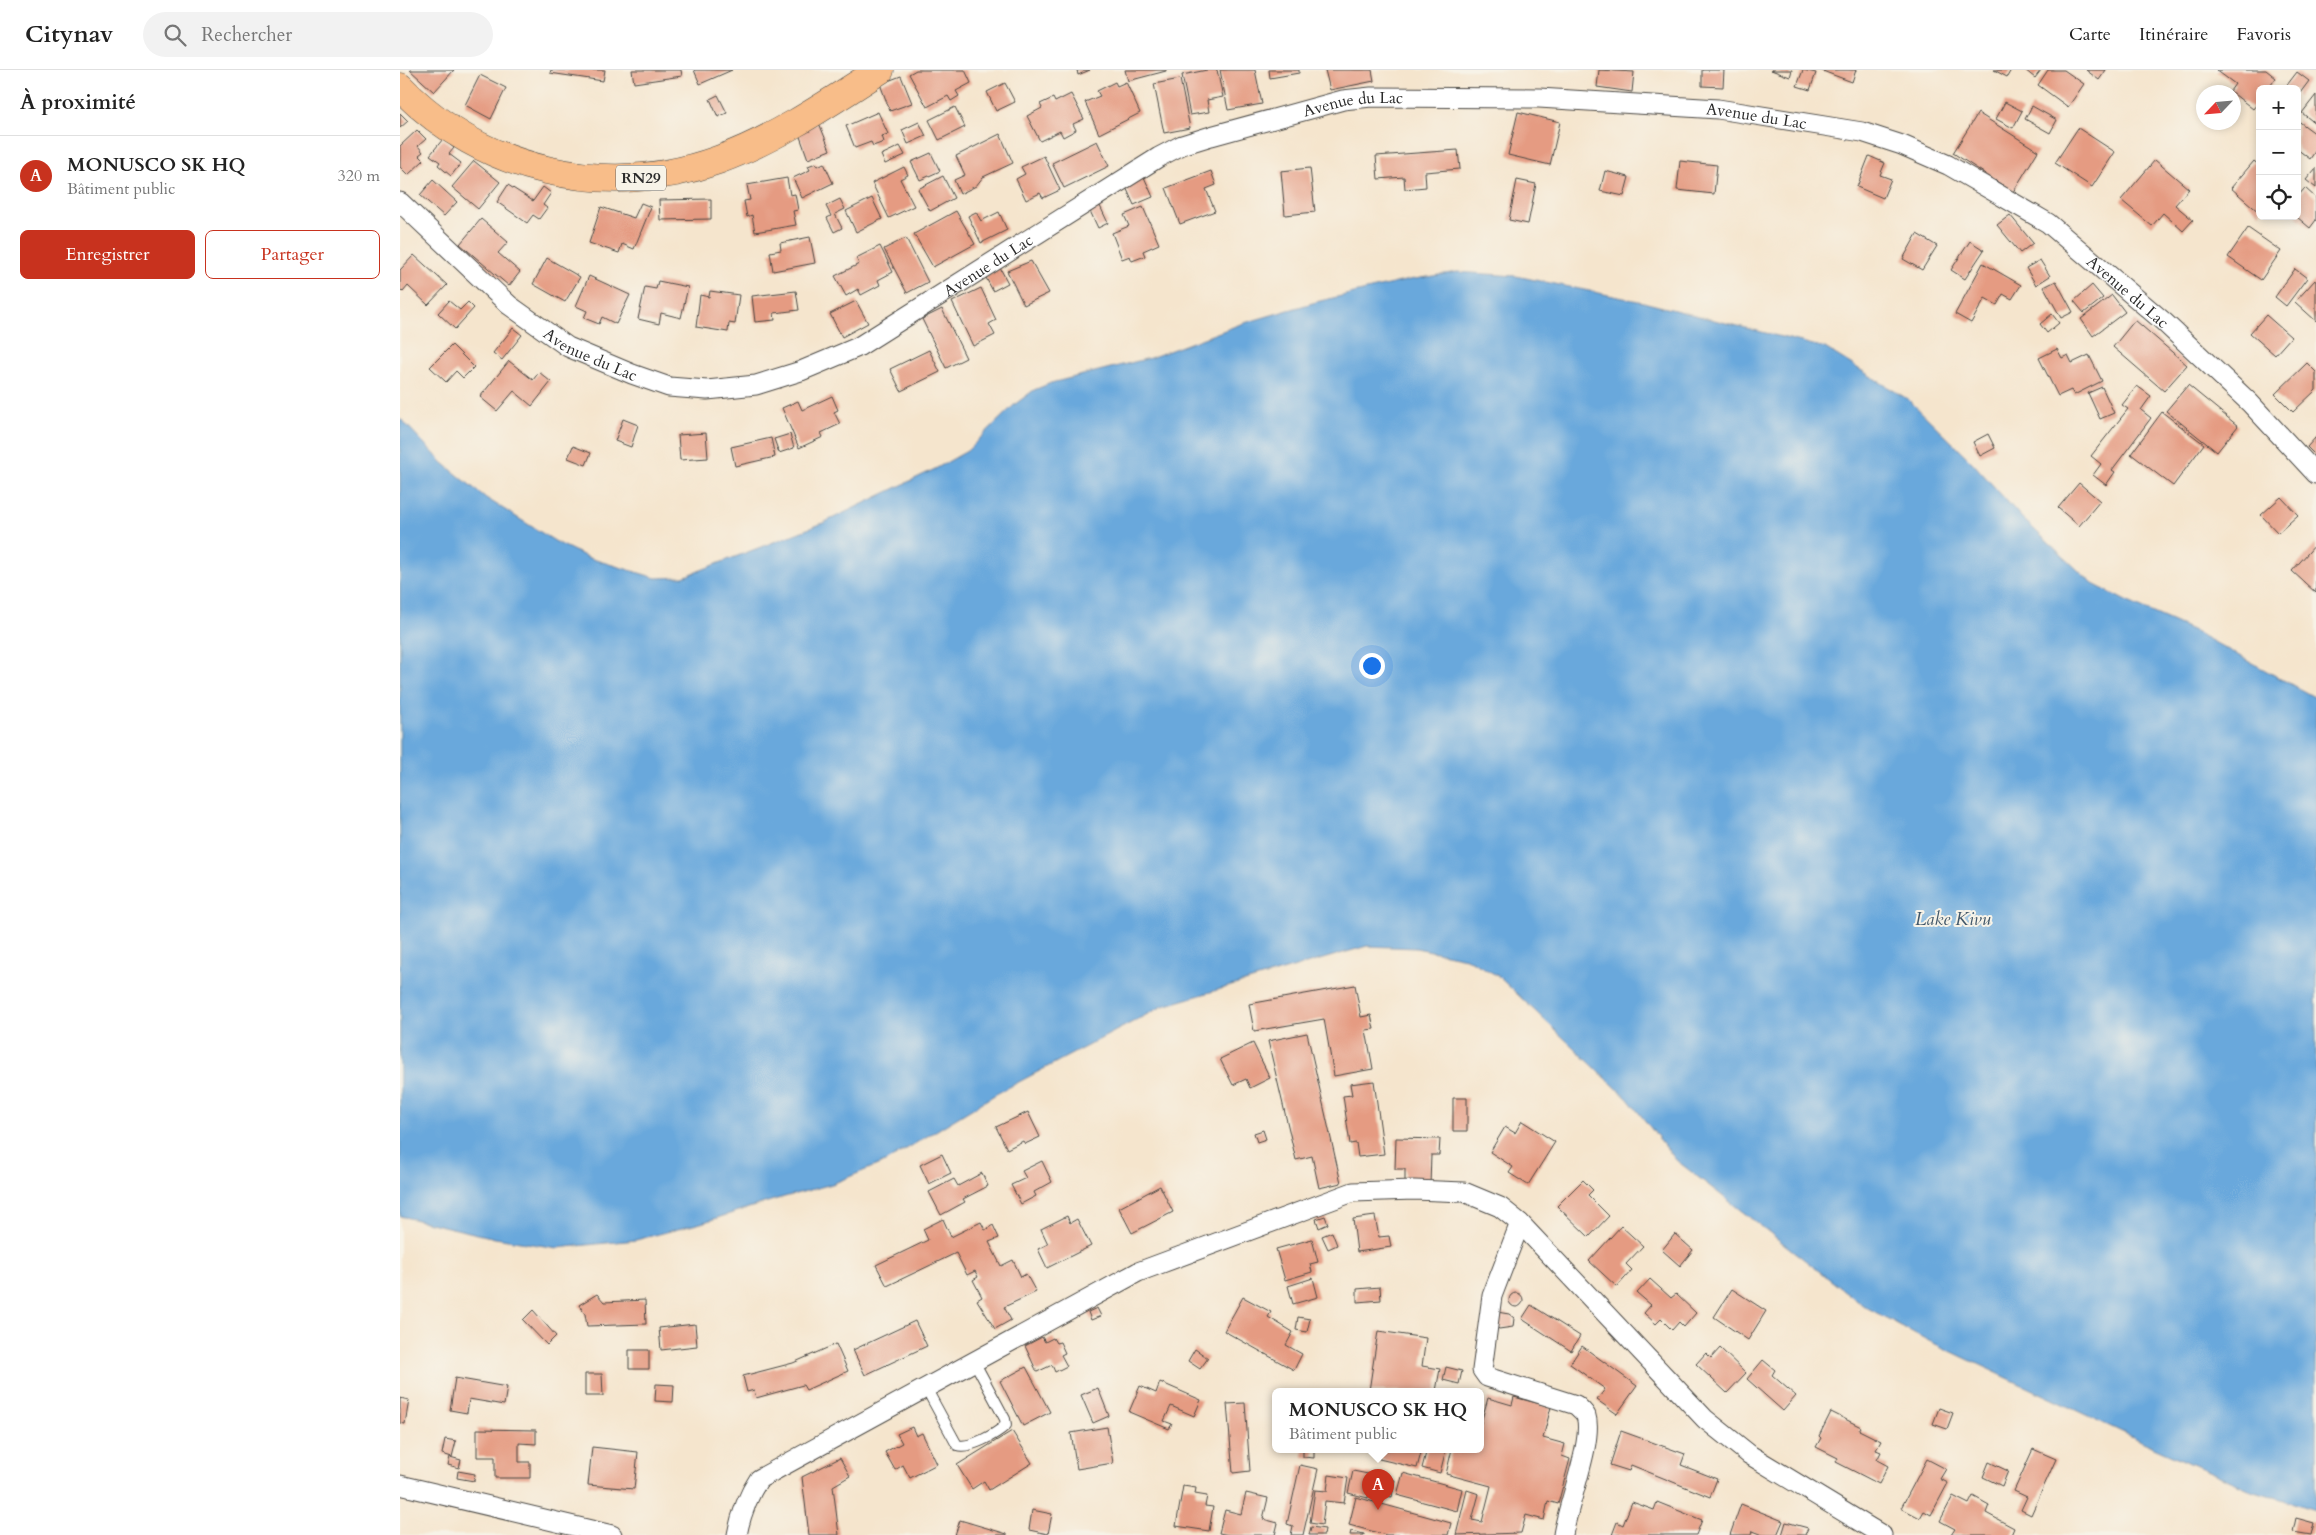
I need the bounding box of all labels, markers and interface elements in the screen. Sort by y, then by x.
search box [143,12,493,57]
text: Citynav [25,18,113,51]
icon: search [161,21,189,49]
text: Rechercher [201,22,292,48]
text: Carte [2069,22,2111,47]
text: Itinéraire [2139,22,2208,47]
text: Favoris [2236,22,2291,47]
north arrow [2196,85,2241,130]
map controls [2256,85,2301,220]
button: + [2256,85,2301,130]
street label: Avenue du Lac [1300,87,1403,122]
text: À proximité [20,88,136,117]
street label: Avenue du Lac [1705,98,1808,135]
button: − [2256,130,2301,175]
text: MONUSCO SK HQ [67,152,245,178]
text: A [30,165,42,187]
text: 320 m [338,165,380,187]
road number: RN29 [616,166,666,190]
button: locate [2256,175,2301,220]
text: Bâtiment public [67,178,175,200]
street label: Avenue du Lac [940,229,1037,302]
button: Enregistrer [20,230,195,279]
button: Partager [205,230,380,279]
street label: Avenue du Lac [2082,251,2174,333]
street label: Avenue du Lac [539,323,640,387]
your location [1359,653,1385,679]
water label: Lake Kivu [1915,907,1991,932]
popup [1272,1388,1484,1453]
text: MONUSCO SK HQ [1289,1397,1467,1423]
text: Bâtiment public [1289,1423,1397,1445]
pin: A [1362,1469,1394,1510]

